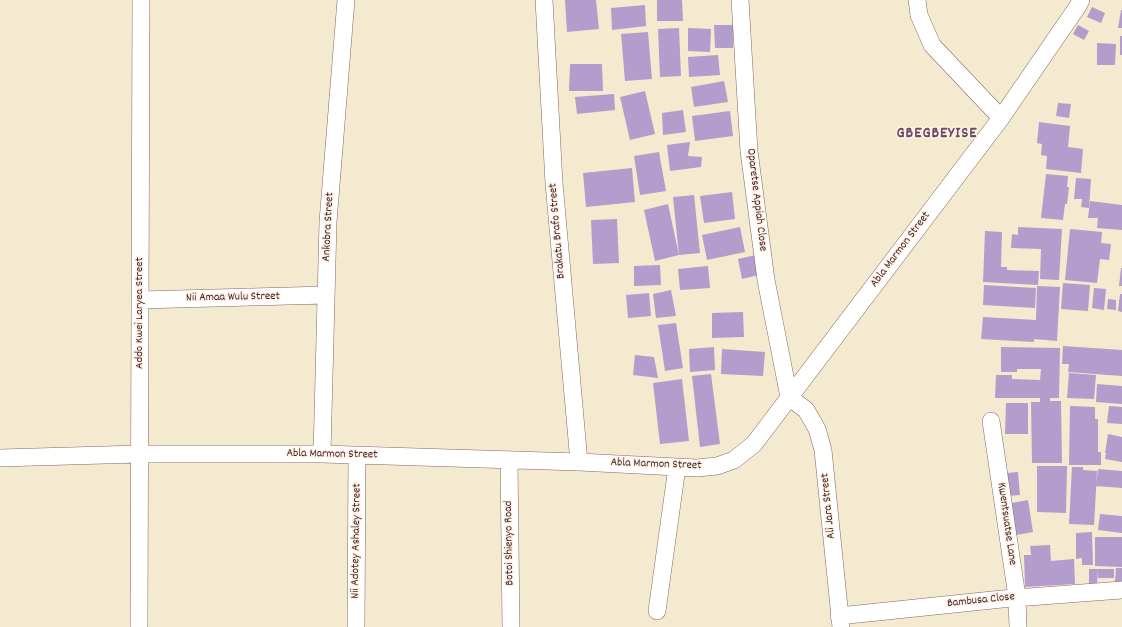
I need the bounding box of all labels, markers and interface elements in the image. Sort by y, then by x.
district label: GBEGBEYISE [897,125,977,145]
street label: Oparetse Appiah Close [743,148,769,252]
street label: Brakatu Brafo Street [547,183,569,279]
street label: Ankobra Street [320,192,338,262]
street label: Abla Marmon Street [868,209,934,291]
street label: Addo Kwei Laryea Street [133,257,147,369]
street label: Nii Amaa Wulu Street [186,290,280,306]
street label: Abla Marmon Street [286,447,378,463]
street label: Abla Marmon Street [610,456,702,474]
street label: Ali Jara Street [818,472,840,540]
street label: Kwentsuatse Lane [993,482,1019,566]
street label: Nii Adotey Ashaley Street [349,483,365,599]
street label: Botoi Shienyo Road [502,500,518,586]
street label: Bambusa Close [947,590,1015,612]

